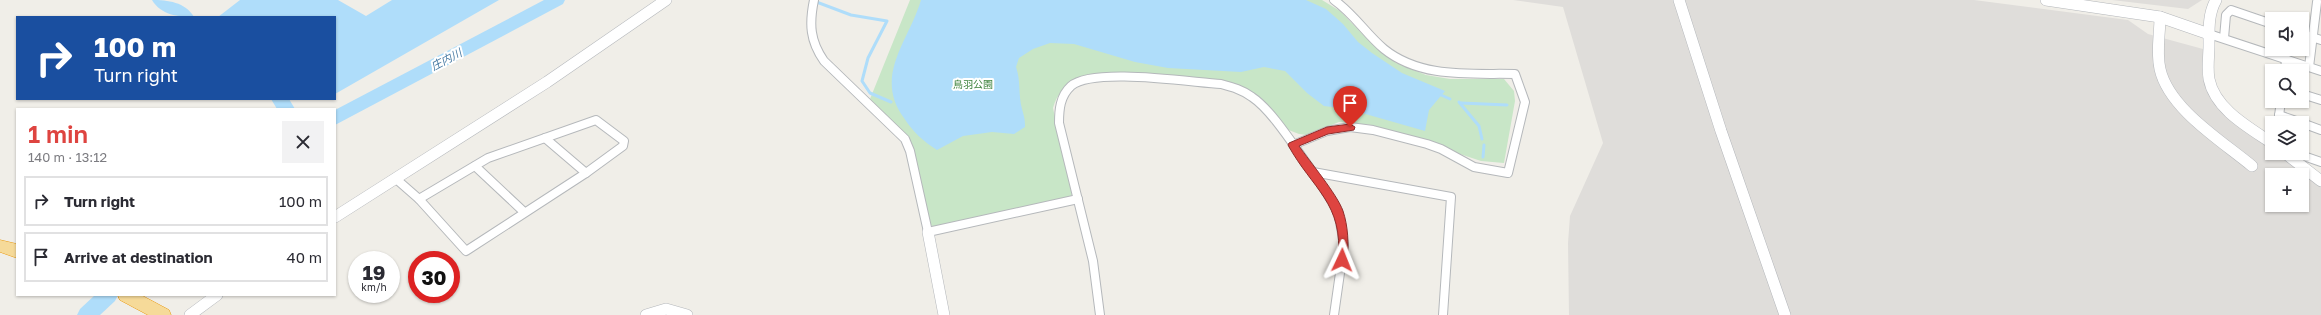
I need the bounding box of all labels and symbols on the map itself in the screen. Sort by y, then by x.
water label: 庄内川 [428,45,465,72]
park label: 鳥羽公園 [953,78,993,90]
pin [1333,86,1367,127]
position arrow [1321,239,1363,281]
speed limit sign: 30 [408,251,460,303]

